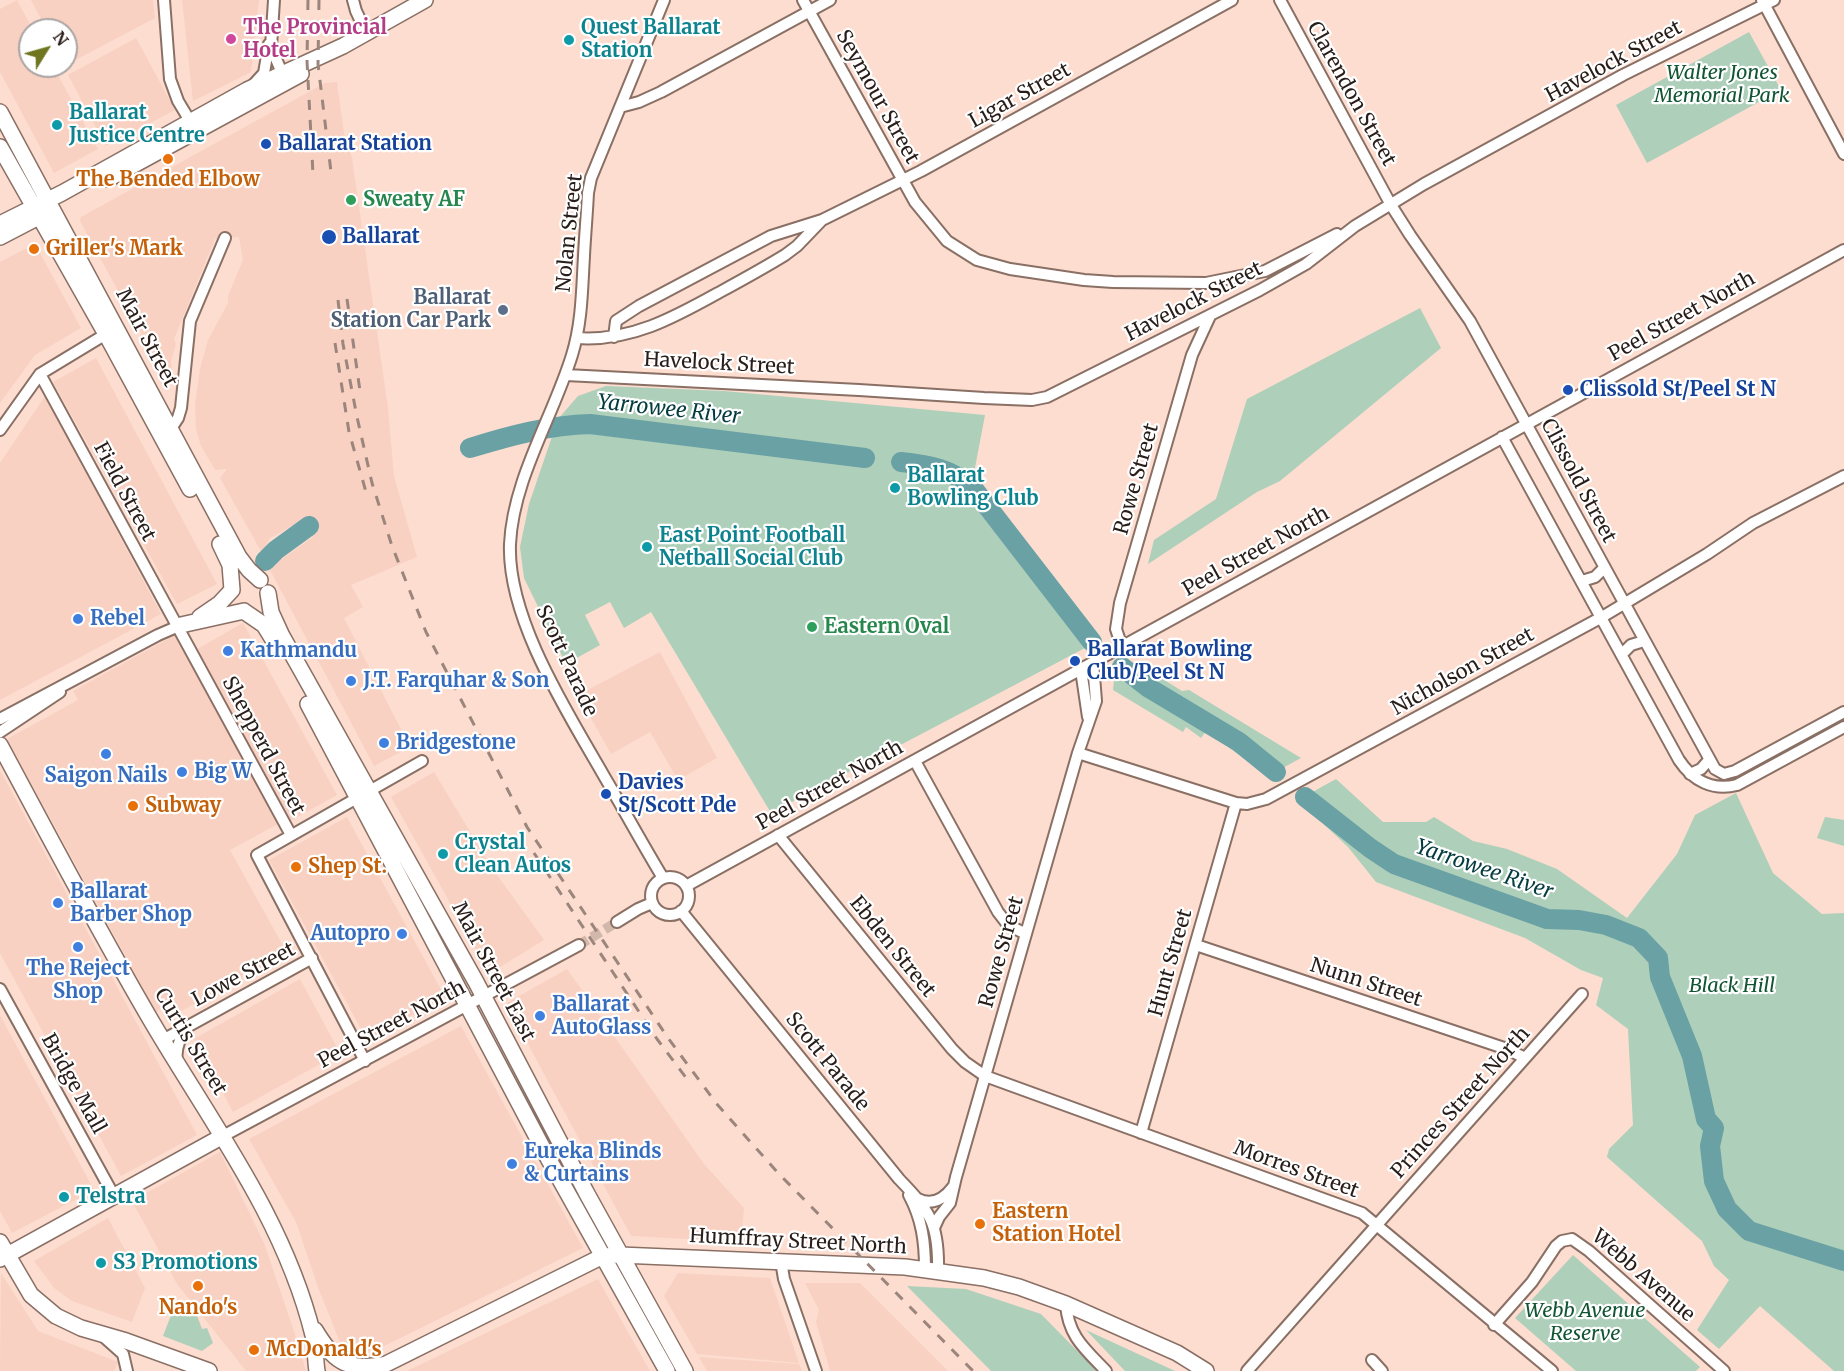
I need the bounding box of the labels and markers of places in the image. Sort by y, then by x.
place label: The Provincial Hotel [243,16,387,63]
place label: Quest Ballarat Station [581,16,721,63]
marker: The Provincial Hotel [224,32,238,46]
marker: Quest Ballarat Station [562,33,576,47]
place label: Ballarat Justice Centre [69,101,205,148]
marker: Ballarat Justice Centre [50,118,64,132]
place label: Ballarat Station [278,132,432,156]
marker: Ballarat Station [259,137,273,151]
marker: The Bended Elbow [161,152,175,166]
place label: The Bended Elbow [76,168,260,192]
place label: Sweaty AF [363,188,465,212]
marker: Sweaty AF [344,193,358,207]
place label: Ballarat [342,225,420,249]
marker: Ballarat [320,228,338,246]
place label: Griller's Mark [46,237,183,261]
marker: Griller's Mark [27,242,41,256]
place label: Ballarat Station Car Park [331,286,491,333]
marker: Ballarat Station Car Park [496,303,510,317]
place label: Clissold St/Peel St N [1580,378,1776,402]
marker: Clissold St/Peel St N [1561,383,1575,397]
place label: Ballarat Bowling Club [907,464,1039,511]
marker: Ballarat Bowling Club [888,481,902,495]
place label: East Point Football Netball Social Club [659,524,845,571]
marker: East Point Football Netball Social Club [640,540,654,554]
place label: Rebel [90,607,145,631]
marker: Rebel [71,612,85,626]
place label: Eastern Oval [824,615,949,639]
marker: Eastern Oval [805,620,819,634]
place label: Ballarat Bowling Club/Peel St N [1087,638,1252,685]
place label: Kathmandu [240,639,357,663]
marker: Kathmandu [221,644,235,658]
marker: Ballarat Bowling Club/Peel St N [1068,654,1082,668]
place label: J.T. Farquhar & Son [363,669,549,693]
marker: J.T. Farquhar & Son [344,674,358,688]
place label: Bridgestone [396,731,516,755]
marker: Bridgestone [377,736,391,750]
marker: Saigon Nails [99,747,113,761]
place label: Big W [194,760,252,784]
place label: Saigon Nails [45,764,167,788]
marker: Big W [175,765,189,779]
place label: Davies St/Scott Pde [618,771,736,818]
marker: Davies St/Scott Pde [599,787,613,801]
place label: Subway [145,794,221,818]
marker: Subway [126,799,140,813]
place label: Crystal Clean Autos [455,831,571,878]
marker: Crystal Clean Autos [436,847,450,861]
place label: Shep St. [308,855,387,879]
marker: Shep St. [289,860,303,874]
place label: Ballarat Barber Shop [70,880,192,927]
marker: Ballarat Barber Shop [51,896,65,910]
place label: Autopro [311,922,390,946]
marker: Autopro [395,927,409,941]
marker: The Reject Shop [71,940,85,954]
place label: The Reject Shop [26,957,130,1004]
place label: Ballarat AutoGlass [552,993,651,1040]
marker: Ballarat AutoGlass [533,1009,547,1023]
place label: Eureka Blinds & Curtains [524,1140,662,1187]
marker: Eureka Blinds & Curtains [505,1157,519,1171]
place label: Telstra [76,1185,146,1209]
marker: Telstra [57,1190,71,1204]
place label: Eastern Station Hotel [992,1200,1121,1247]
marker: Eastern Station Hotel [973,1217,987,1231]
place label: S3 Promotions [113,1251,258,1275]
marker: S3 Promotions [94,1256,108,1270]
marker: Nando's [191,1279,205,1293]
place label: Nando's [159,1296,237,1320]
place label: McDonald's [266,1338,382,1362]
marker: McDonald's [247,1343,261,1357]

